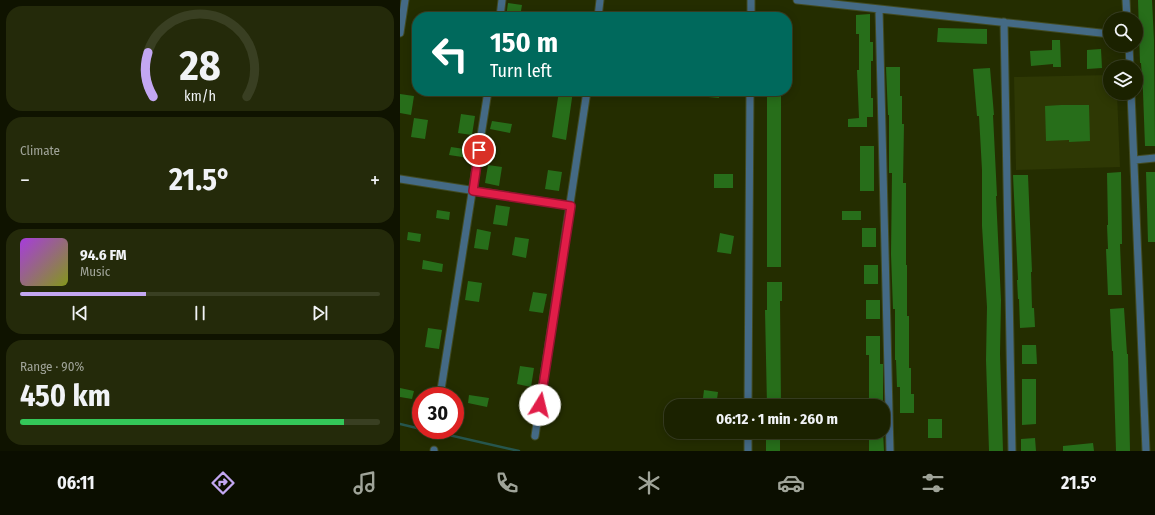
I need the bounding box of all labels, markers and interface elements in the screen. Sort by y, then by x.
map controls [1103,12,1143,100]
button: search [1103,12,1143,52]
text: 150 m [490,26,558,59]
icon: left [424,28,476,80]
text: 28 [178,40,221,90]
text: Turn left [490,60,552,82]
button: layers [1103,60,1143,100]
text: km/h [184,87,216,104]
pin [462,133,496,167]
icon: arrive [468,139,490,161]
text: Climate [20,143,60,158]
text: 21.5° [169,162,231,198]
text: − [20,167,30,194]
text: + [370,167,380,194]
text: 94.6 FM [80,246,127,264]
text: Music [80,264,110,279]
icon: previous [69,302,91,324]
icon: pause [189,302,211,324]
icon: next [309,302,331,324]
text: Range · 90% [20,359,84,374]
text: 450 km [20,378,111,414]
position arrow [519,384,561,426]
speed limit sign: 30 [412,387,464,439]
text: 06:12 · 1 min · 260 m [716,410,838,428]
icon: directions [209,469,237,497]
icon: music [351,469,379,497]
icon: phone [493,469,521,497]
icon: climate [635,469,663,497]
icon: car [777,469,805,497]
icon: filters [919,469,947,497]
text: 06:11 [57,472,95,494]
text: 21.5° [1061,472,1098,494]

